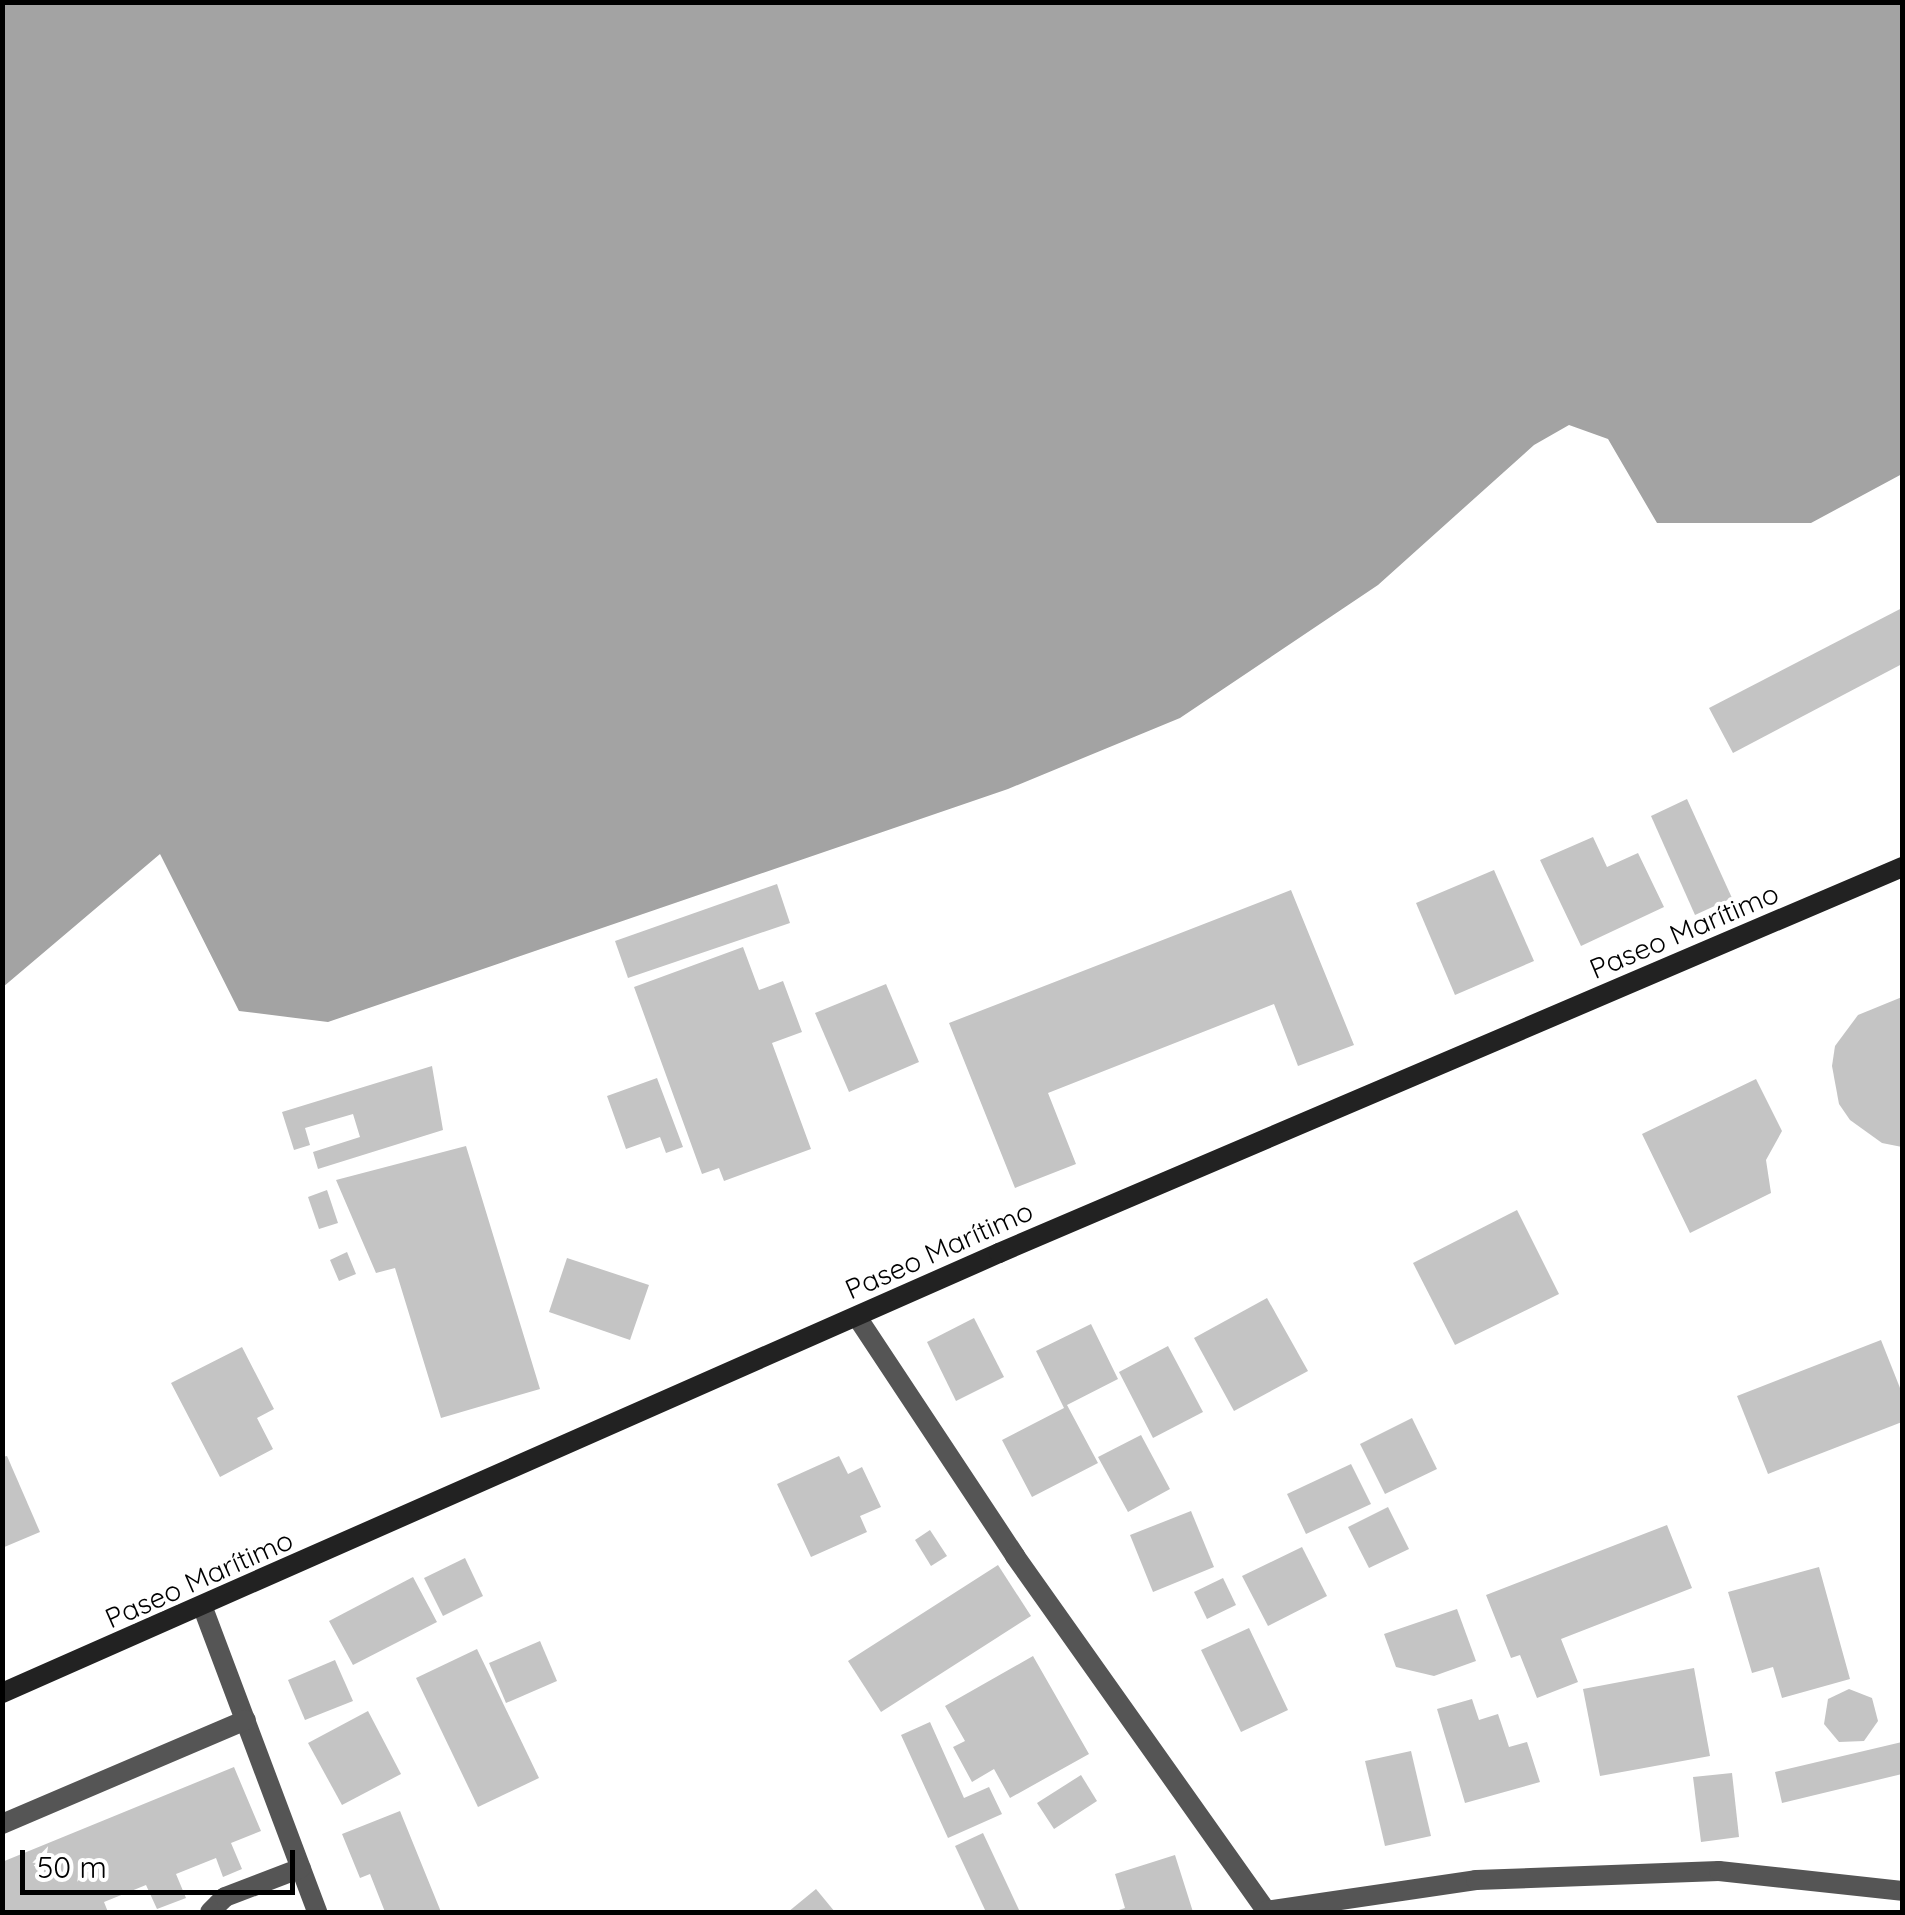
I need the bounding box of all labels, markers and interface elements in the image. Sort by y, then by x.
street label: Paseo Marítimo [1585,876,1783,986]
street label: Paseo Marítimo [840,1194,1038,1306]
street label: Paseo Marítimo [100,1523,298,1635]
scale bar [25,1830,300,1892]
text: 50 m [37,1848,107,1886]

